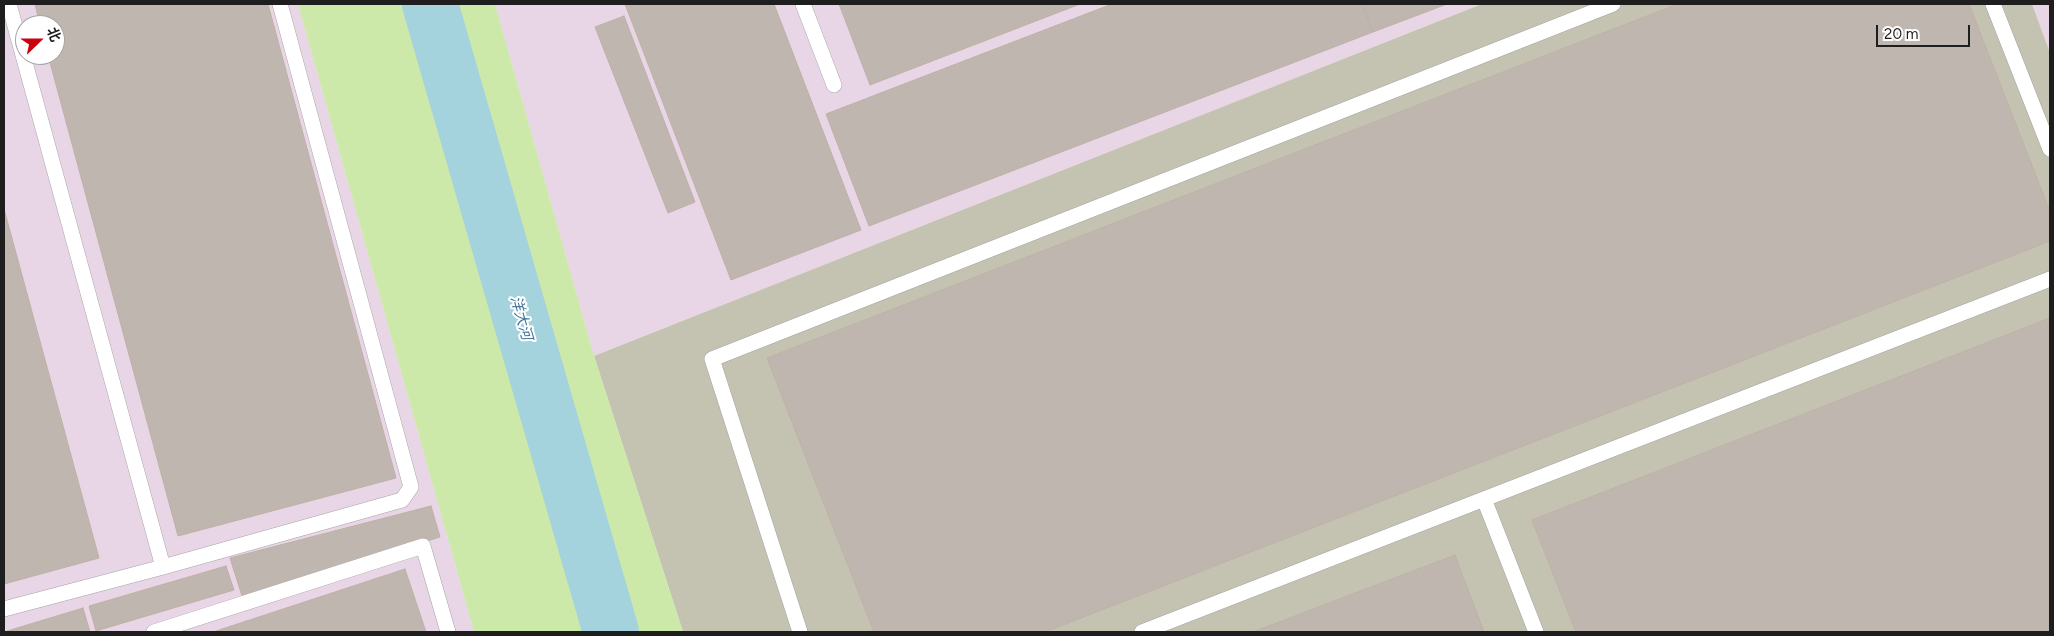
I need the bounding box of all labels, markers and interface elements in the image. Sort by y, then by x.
north arrow [15,15,65,65]
scale bar [1879,15,1973,47]
text: 北 [43,25,64,44]
text: 20 m [1884,25,1918,43]
water label: 洋大河 [506,294,536,342]

